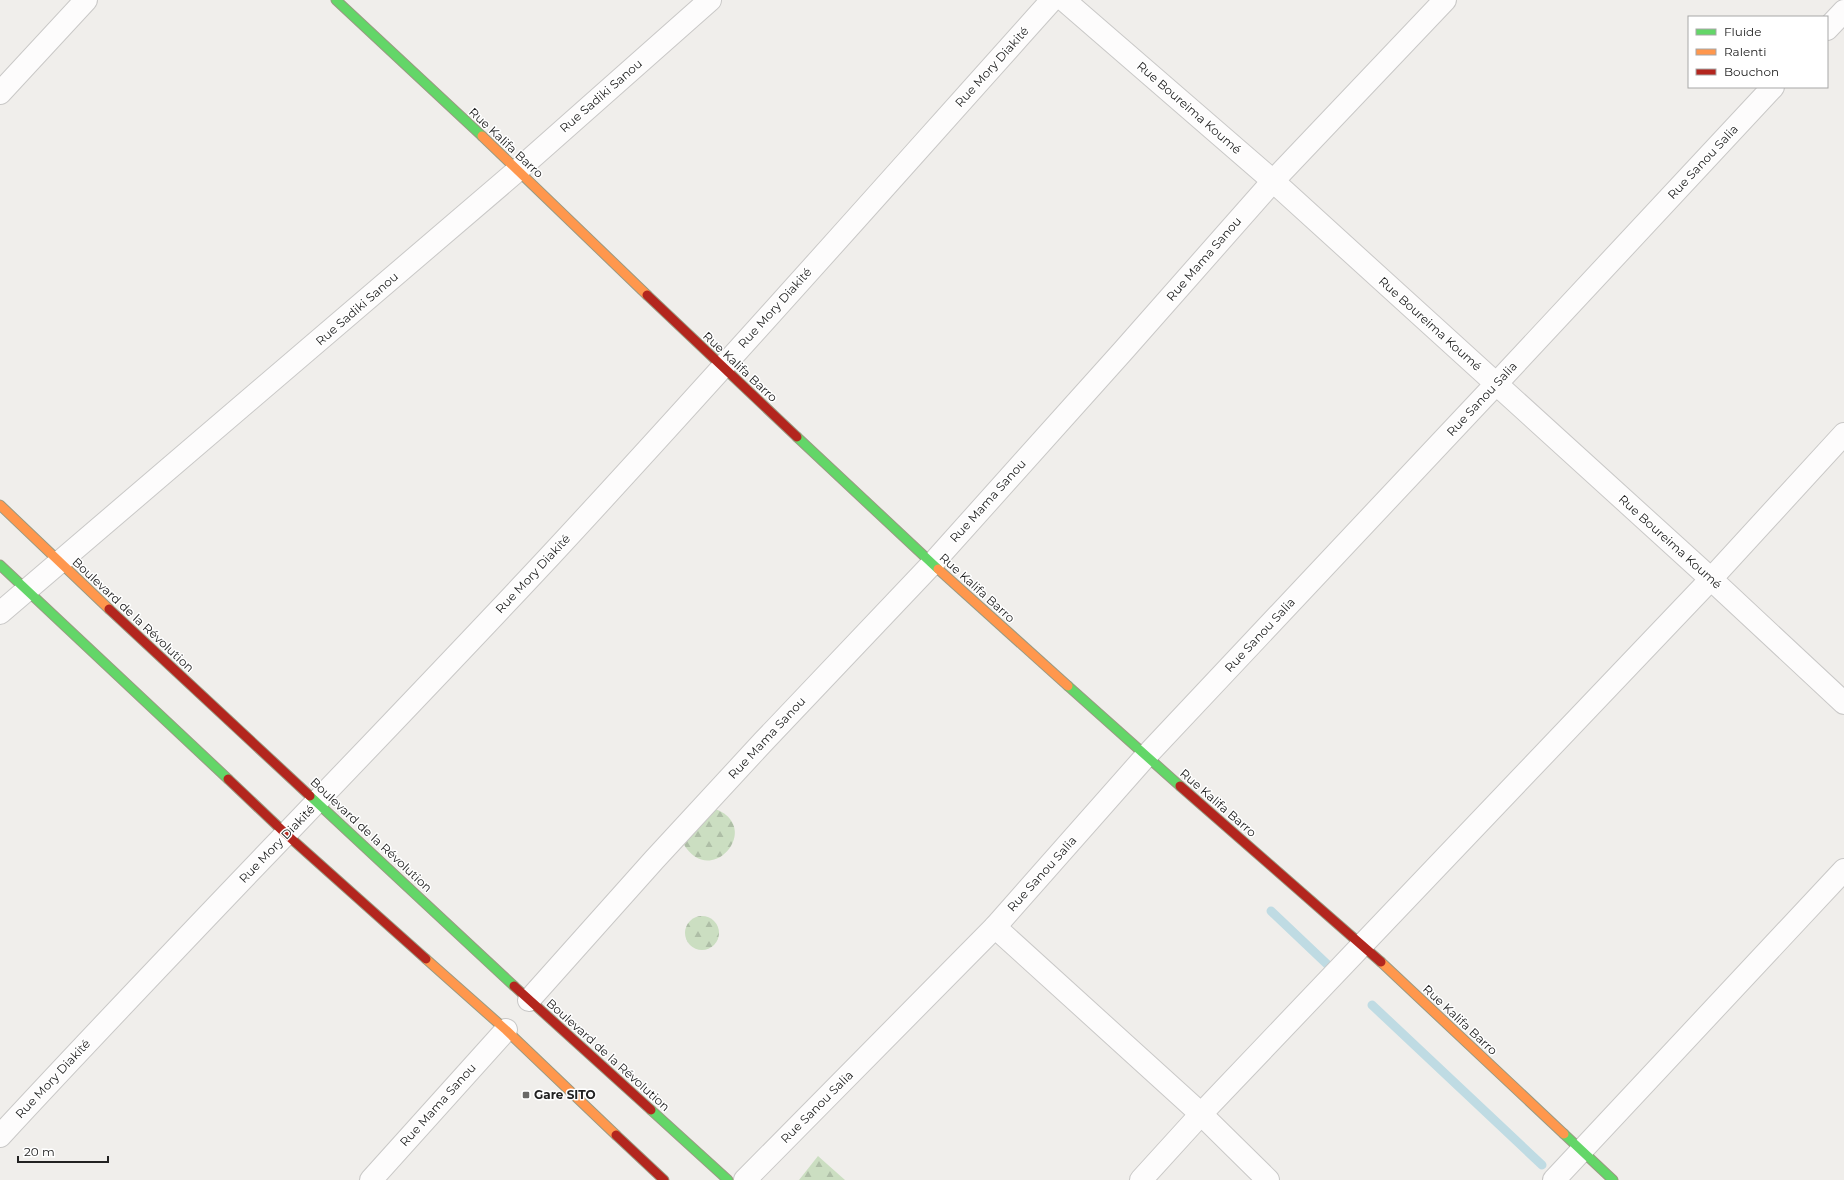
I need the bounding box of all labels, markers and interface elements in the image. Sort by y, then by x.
legend [1688,16,1828,88]
street label: Rue Mory Diakité [952,23,1032,110]
text: Fluide [1724,24,1762,39]
text: Ralenti [1724,44,1766,59]
street label: Rue Sadiki Sanou [556,56,645,136]
street label: Rue Boureima Koumé [1134,58,1245,157]
text: Bouchon [1724,64,1779,79]
street label: Rue Kalifa Barro [466,104,547,181]
street label: Rue Sanou Salia [1664,121,1741,202]
street label: Rue Mama Sanou [1163,213,1244,304]
street label: Rue Mory Diakité [735,264,815,351]
street label: Rue Sadiki Sanou [312,269,401,349]
street label: Rue Boureima Koumé [1376,273,1485,374]
street label: Rue Kalifa Barro [700,328,781,405]
street label: Rue Sanou Salia [1443,358,1520,439]
street label: Rue Mama Sanou [946,456,1029,545]
street label: Rue Boureima Koumé [1616,491,1725,592]
street label: Rue Mory Diakité [492,531,573,616]
street label: Rue Kalifa Barro [937,550,1018,625]
street label: Boulevard de la Révolution [69,554,197,675]
street label: Rue Sanou Salia [1221,594,1298,675]
street label: Rue Mama Sanou [725,693,809,782]
street label: Rue Kalifa Barro [1177,765,1260,840]
street label: Boulevard de la Révolution [307,774,435,895]
street label: Rue Mory Diakité [235,801,318,886]
street label: Rue Sanou Salia [1004,833,1079,915]
street label: Rue Kalifa Barro [1420,981,1501,1058]
street label: Boulevard de la Révolution [544,995,673,1114]
street label: Rue Mory Diakité [12,1036,93,1121]
street label: Rue Mama Sanou [396,1060,479,1149]
street label: Rue Sanou Salia [777,1067,856,1146]
place label: Gare SITO [534,1087,596,1102]
marker: Gare SITO [521,1090,531,1100]
scale bar [18,1138,108,1164]
text: 20 m [24,1144,55,1159]

